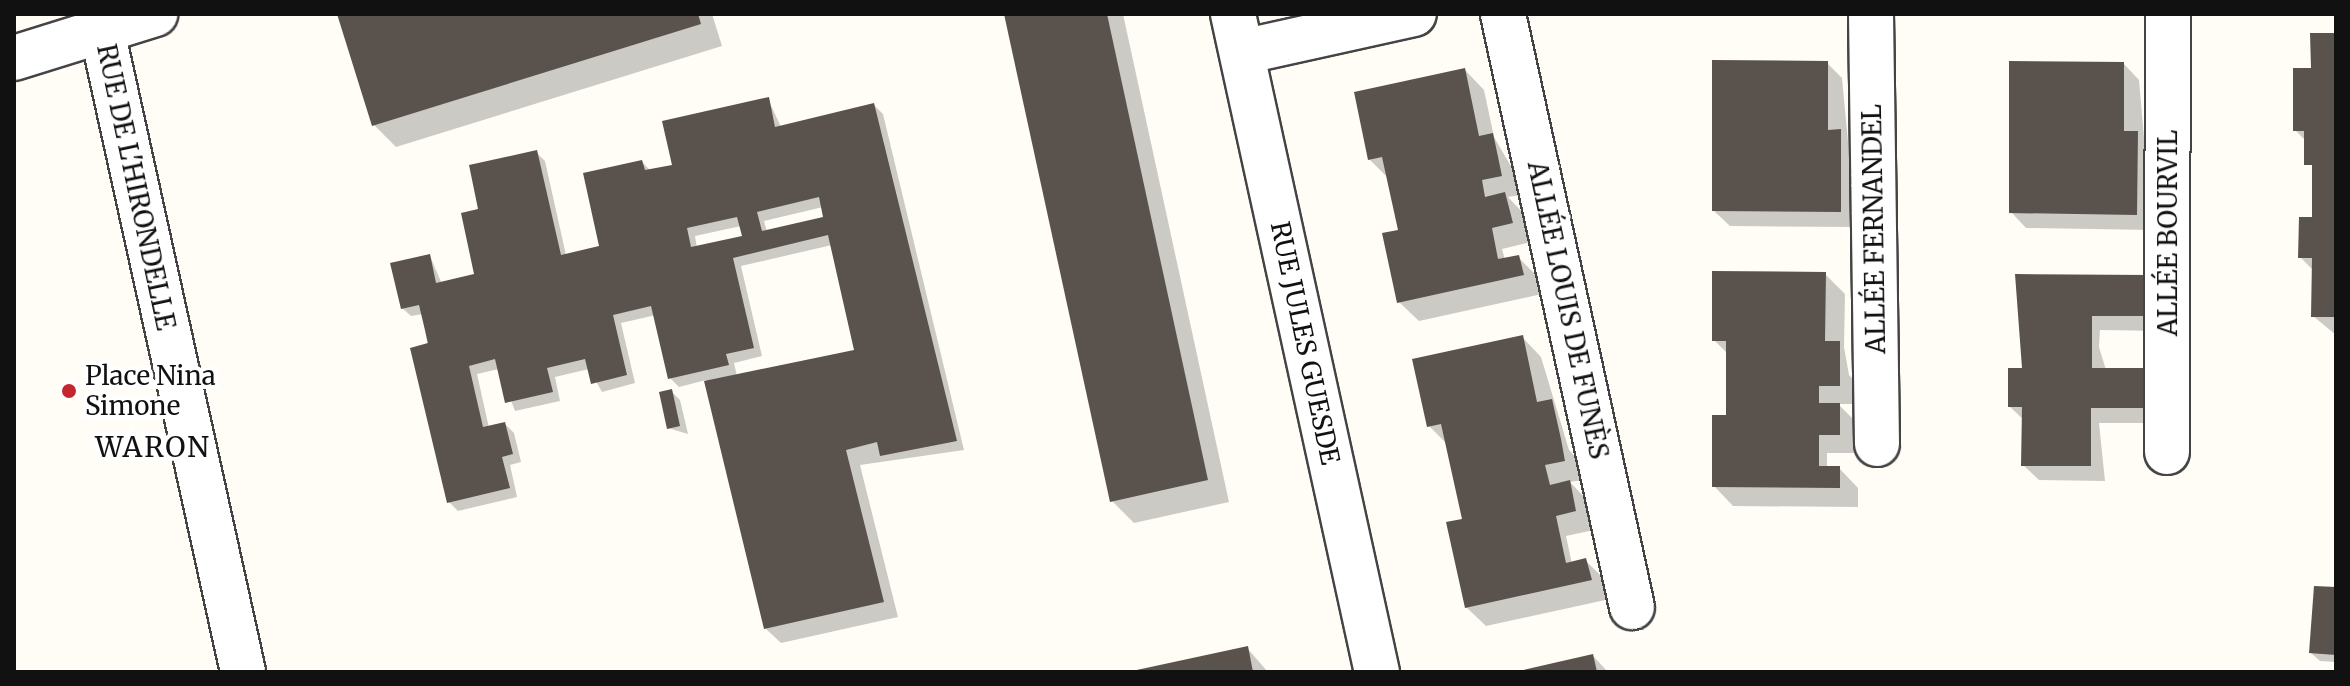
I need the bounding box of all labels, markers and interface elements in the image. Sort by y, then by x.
street label: RUE DE L'HIRONDELLE [90,41,182,333]
street label: ALLÉE FERNANDEL [1856,104,1892,354]
street label: ALLÉE BOURVIL [2152,130,2184,336]
street label: ALLÉE LOUIS DE FUNÈS [1521,158,1615,462]
street label: RUE JULES GUESDE [1264,219,1346,467]
place label: Place Nina Simone [85,360,216,422]
marker: Place Nina Simone [60,382,78,400]
district label: WARON [95,430,211,464]

